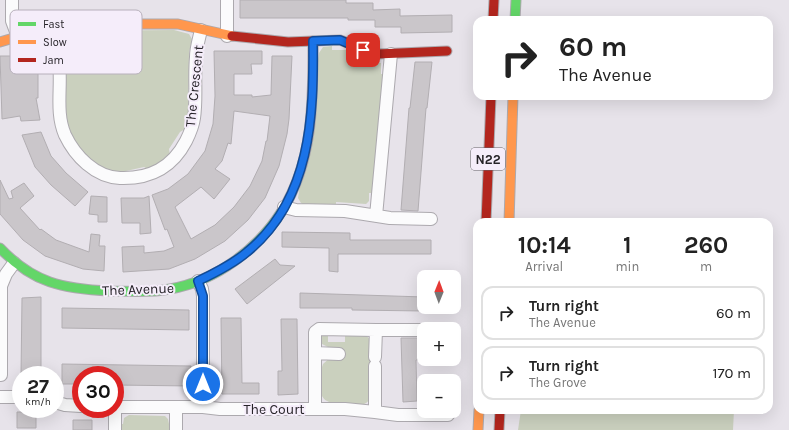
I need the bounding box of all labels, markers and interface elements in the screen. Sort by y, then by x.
legend [10,10,142,74]
text: Fast [43,18,64,31]
text: 60 m [559,30,627,63]
icon: right [493,32,545,84]
pin [346,33,380,67]
text: Slow [43,36,67,49]
icon: arrive [352,39,374,61]
street label: The Crescent [182,44,207,128]
text: Jam [43,54,64,67]
text: The Avenue [559,64,652,86]
road number: N22 [471,148,505,170]
text: 10:14 [518,231,571,259]
text: 1 [623,231,632,259]
text: 260 [684,231,728,259]
text: Arrival [525,259,563,274]
text: min [615,259,639,274]
text: m [700,259,712,274]
north arrow [417,270,461,314]
map controls [417,270,461,418]
street label: The Avenue [102,280,174,299]
text: Turn right [529,297,599,315]
icon: right [495,302,517,324]
text: 60 m [716,304,751,322]
text: The Avenue [529,315,596,330]
button: + [417,322,461,366]
text: Turn right [529,357,599,375]
icon: right [495,362,517,384]
position arrow [182,363,224,405]
text: 170 m [713,364,751,382]
speed limit sign: 30 [72,366,124,418]
button: − [417,374,461,418]
text: 27 [27,375,49,398]
text: The Grove [529,375,587,390]
text: km/h [25,396,51,408]
street label: The Court [243,401,305,418]

